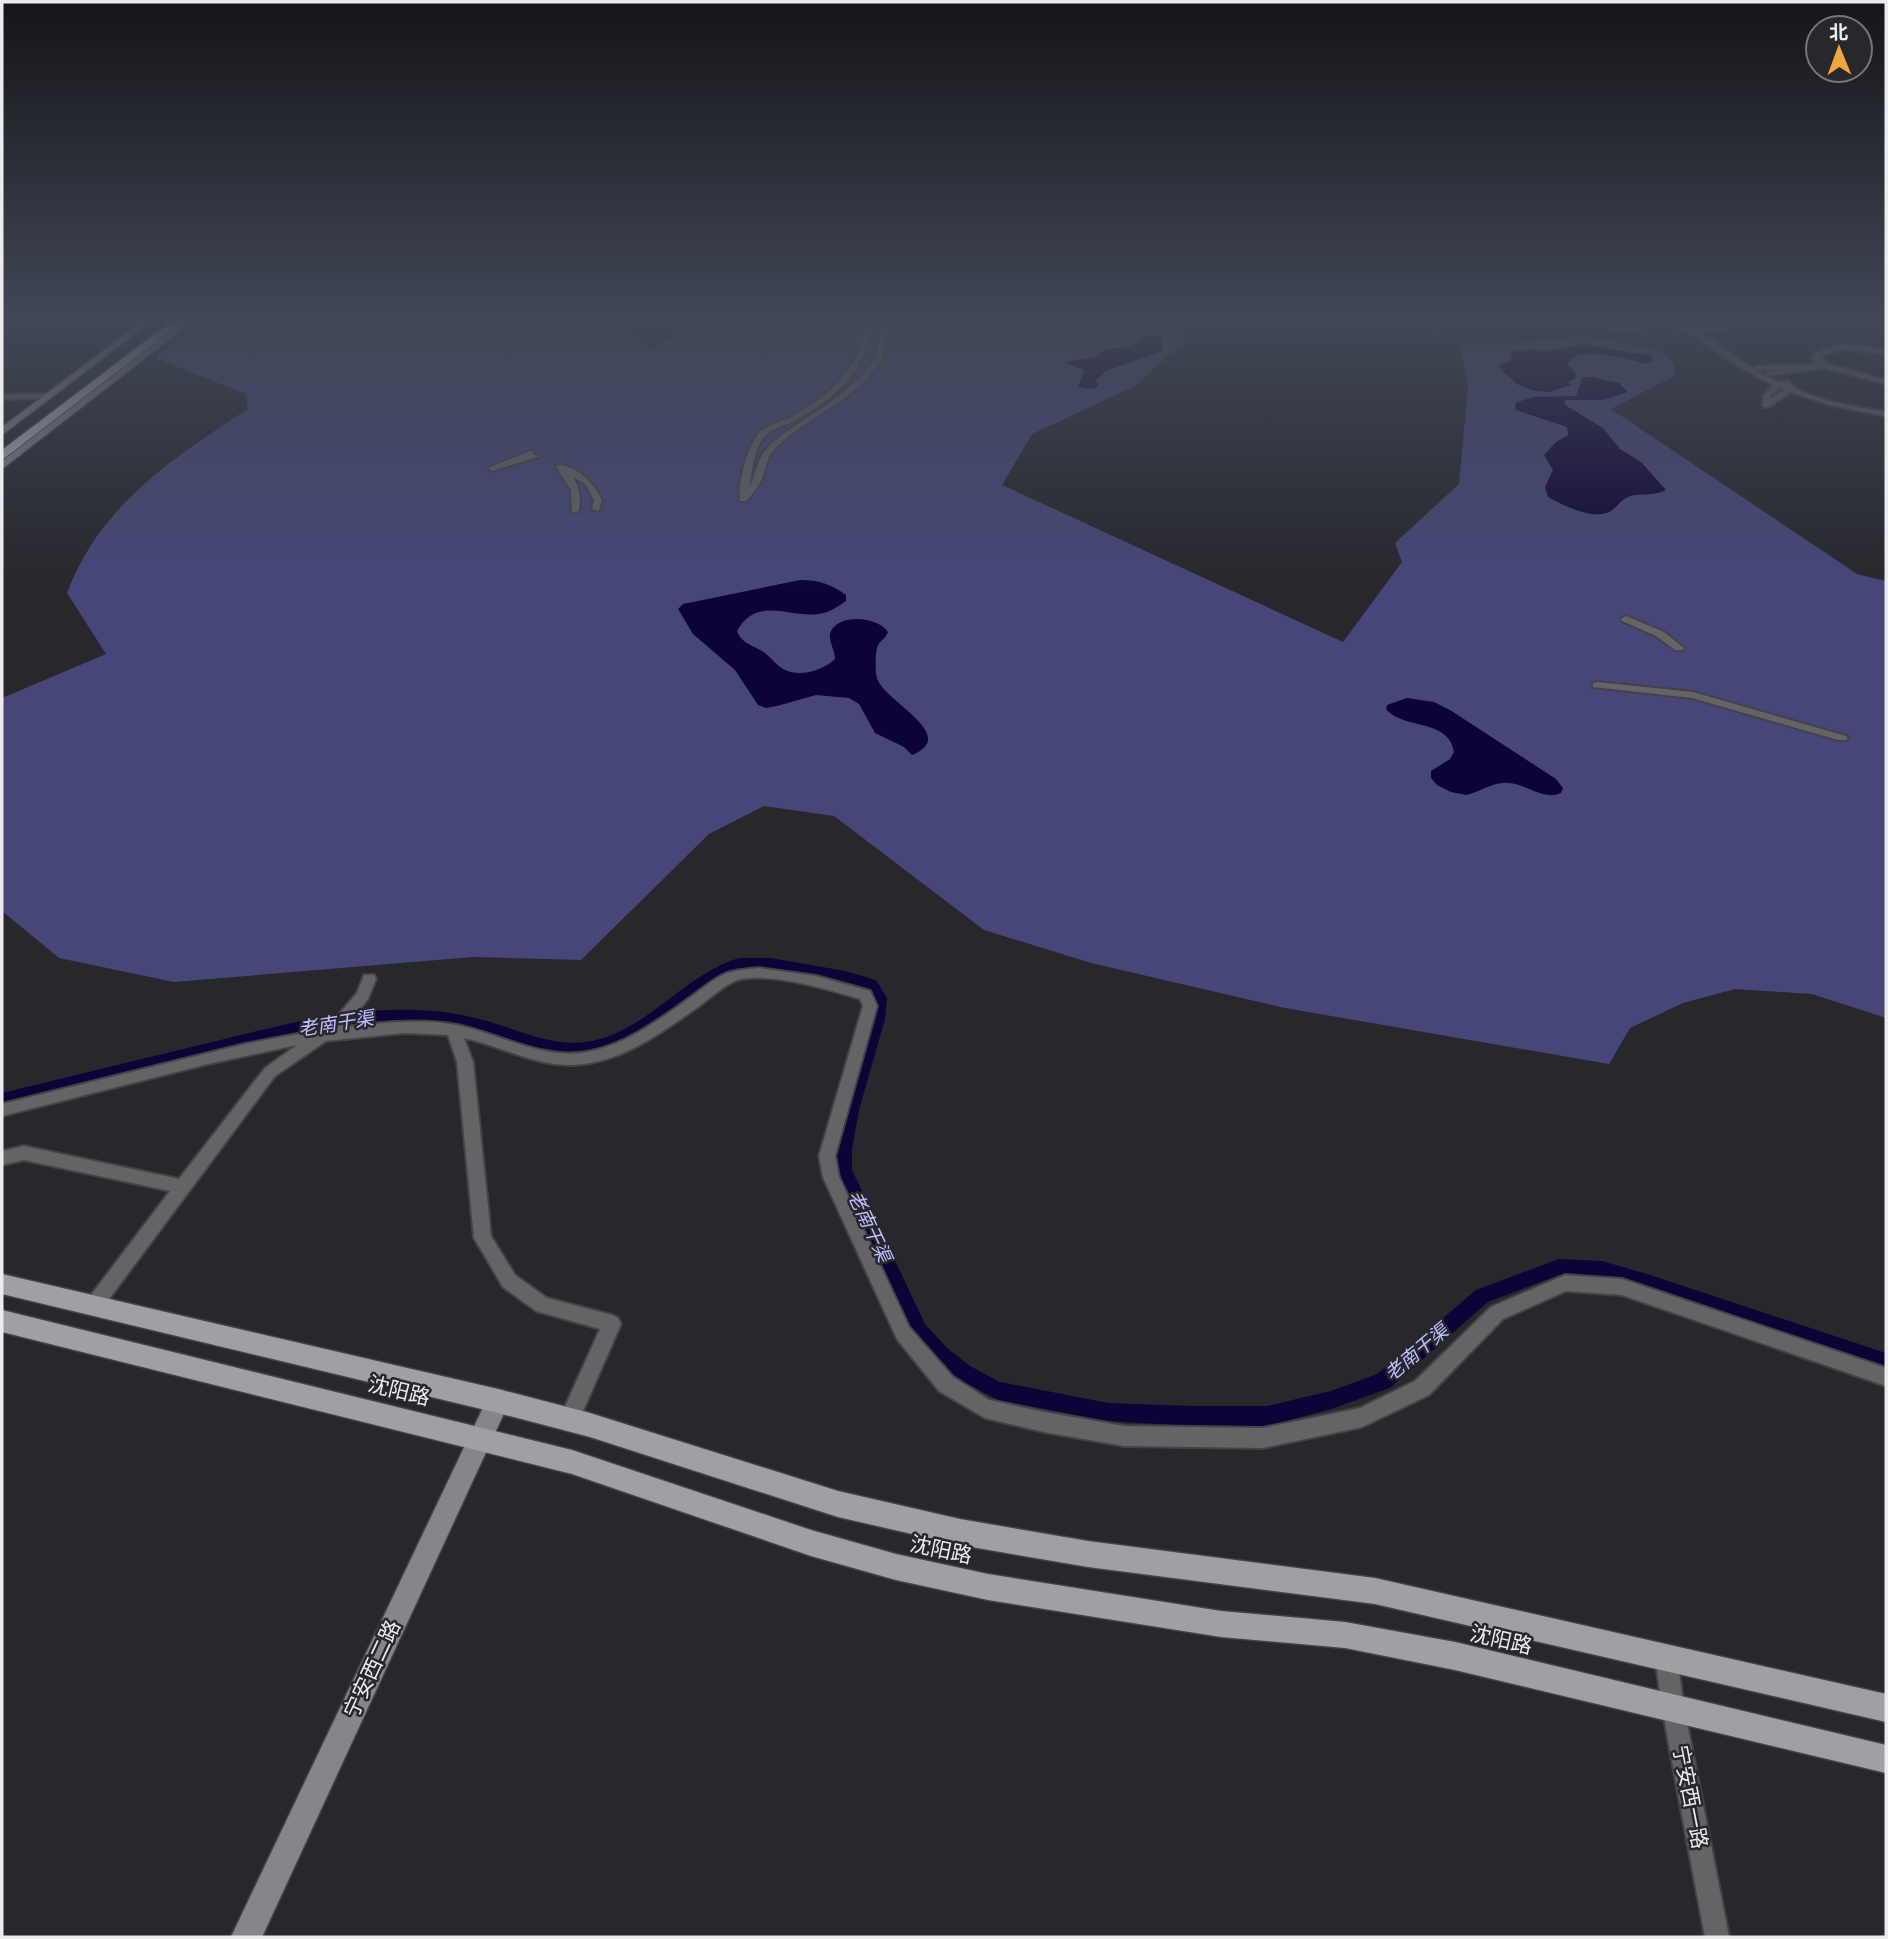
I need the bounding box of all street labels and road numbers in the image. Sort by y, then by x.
street label: 沈阳路 [365,1371,433,1411]
street label: 沈阳路 [907,1531,975,1569]
street label: 宁安西二路 [338,1616,406,1722]
street label: 沈阳路 [1467,1620,1535,1660]
street label: 宁安西一路 [1667,1743,1713,1851]

